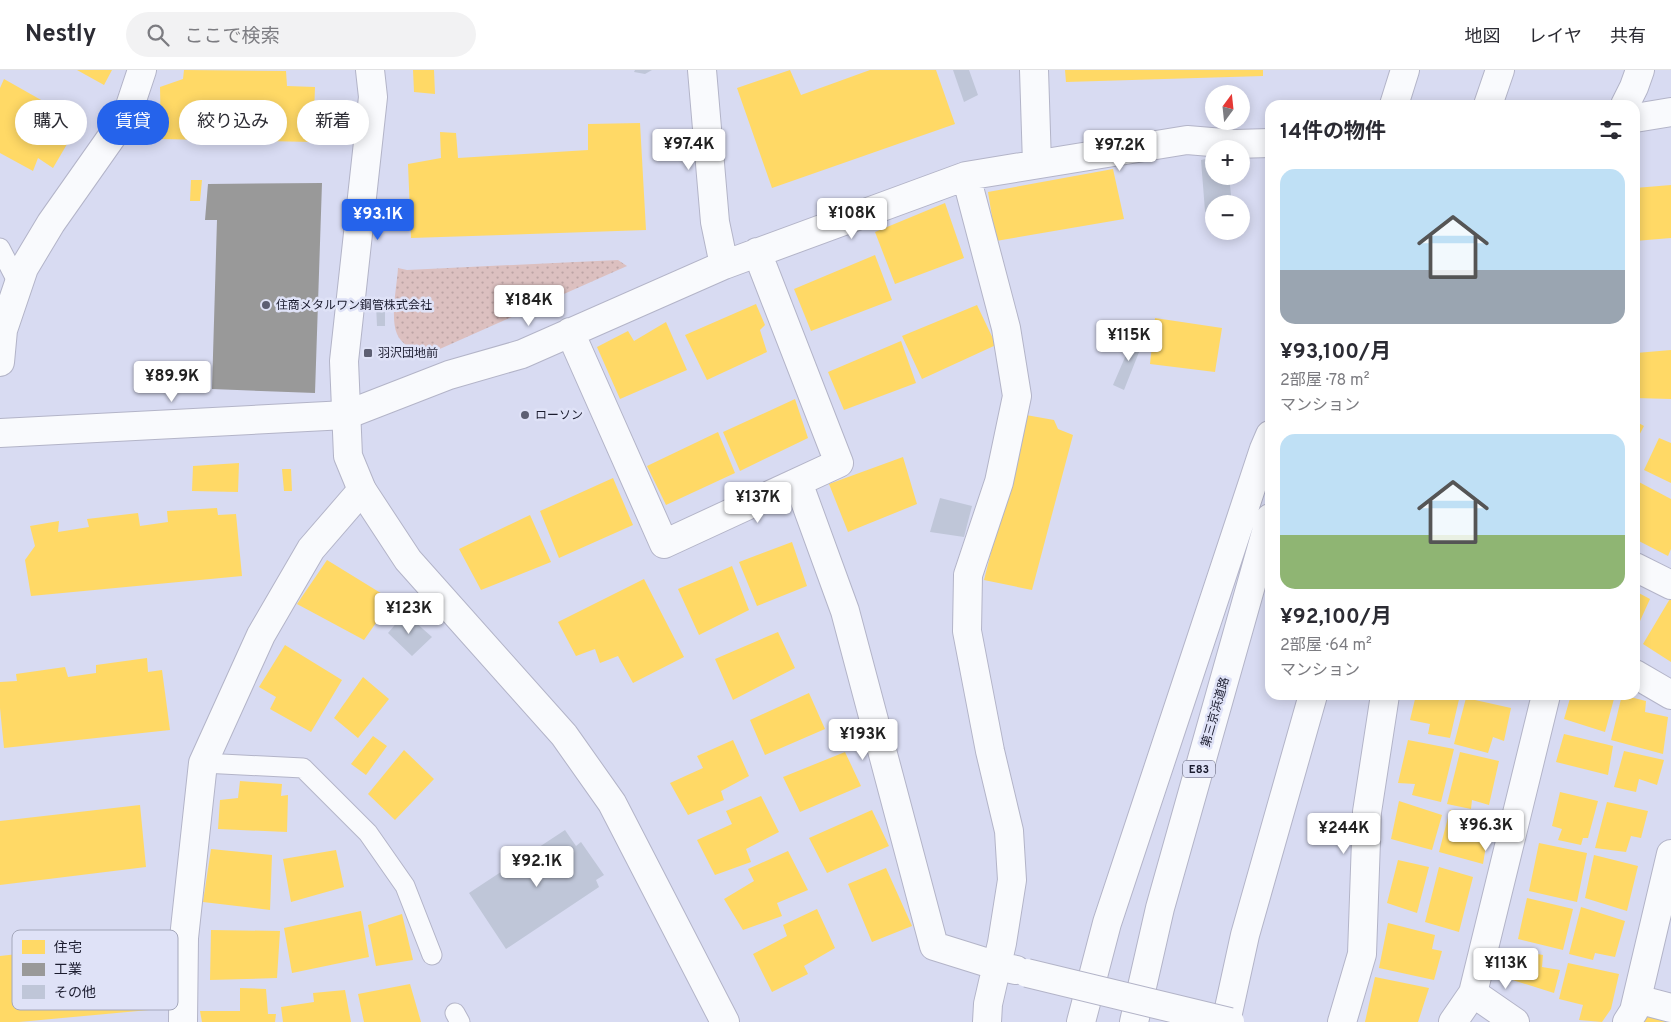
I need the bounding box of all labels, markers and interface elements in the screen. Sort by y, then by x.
search box [126,12,476,57]
text: Nestly [25,20,96,50]
icon: search [144,21,172,49]
text: ここで検索 [184,25,279,49]
text: 地図 [1465,26,1501,49]
text: レイヤ [1529,26,1582,49]
text: 共有 [1610,26,1646,49]
north arrow [1205,85,1250,130]
map controls [1205,85,1250,240]
chip: 購入 [15,100,87,145]
chip: 賃貸 [97,100,169,145]
chip: 絞り込み [179,100,287,145]
chip: 新着 [297,100,369,145]
icon: filters [1597,116,1625,144]
text: 14件の物件 [1280,119,1386,146]
pin: ¥97.4K [648,128,730,171]
pin: ¥97.2K [1079,129,1161,172]
text: ¥97.4K [663,135,715,155]
text: ¥97.2K [1095,136,1145,156]
button: + [1205,140,1250,185]
button: − [1205,195,1250,240]
pin: ¥93.1K [337,198,419,241]
pin: ¥108K [817,198,887,240]
icon: home [1408,202,1498,292]
text: ¥108K [828,204,876,224]
text: ¥93.1K [353,205,403,225]
pin: ¥184K [494,284,564,327]
text: ¥184K [505,291,553,311]
place label: 住商メタルワン鋼管株式会社 [276,298,432,314]
marker: 住商メタルワン鋼管株式会社 [260,299,272,311]
pin: ¥115K [1094,320,1164,362]
text: ¥115K [1107,326,1151,346]
text: ¥93,100/月 [1280,339,1391,366]
place label: 羽沢団地前 [378,346,438,362]
marker: 羽沢団地前 [362,347,374,359]
pin: ¥89.9K [131,360,213,403]
text: ¥89.9K [145,367,199,387]
text: 2部屋 · 78 m² [1280,371,1369,391]
text: マンション [1280,396,1360,416]
place label: ローソン [535,408,583,424]
marker: ローソン [519,409,531,421]
icon: home [1408,467,1498,557]
pin: ¥137K [723,482,793,524]
text: ¥137K [735,488,781,508]
pin: ¥123K [374,592,444,635]
text: ¥123K [386,599,432,619]
text: ¥92,100/月 [1280,604,1392,631]
text: 2部屋 · 64 m² [1280,636,1372,656]
text: マンション [1280,661,1360,681]
street label: 第三京浜道路 [1198,675,1234,749]
pin: ¥193K [828,718,898,761]
text: ¥193K [840,725,886,745]
road number: E83 [1183,761,1215,778]
pin: ¥96.3K [1445,810,1527,852]
pin: ¥244K [1309,812,1379,855]
text: ¥96.3K [1459,816,1513,836]
text: ¥244K [1318,819,1370,839]
pin: ¥92.1K [496,846,578,888]
text: ¥92.1K [512,852,562,872]
legend [12,930,178,1010]
text: 住宅 [54,940,82,957]
pin: ¥113K [1471,948,1541,990]
text: ¥113K [1484,954,1528,974]
text: 工業 [54,962,82,979]
text: その他 [54,985,96,1002]

